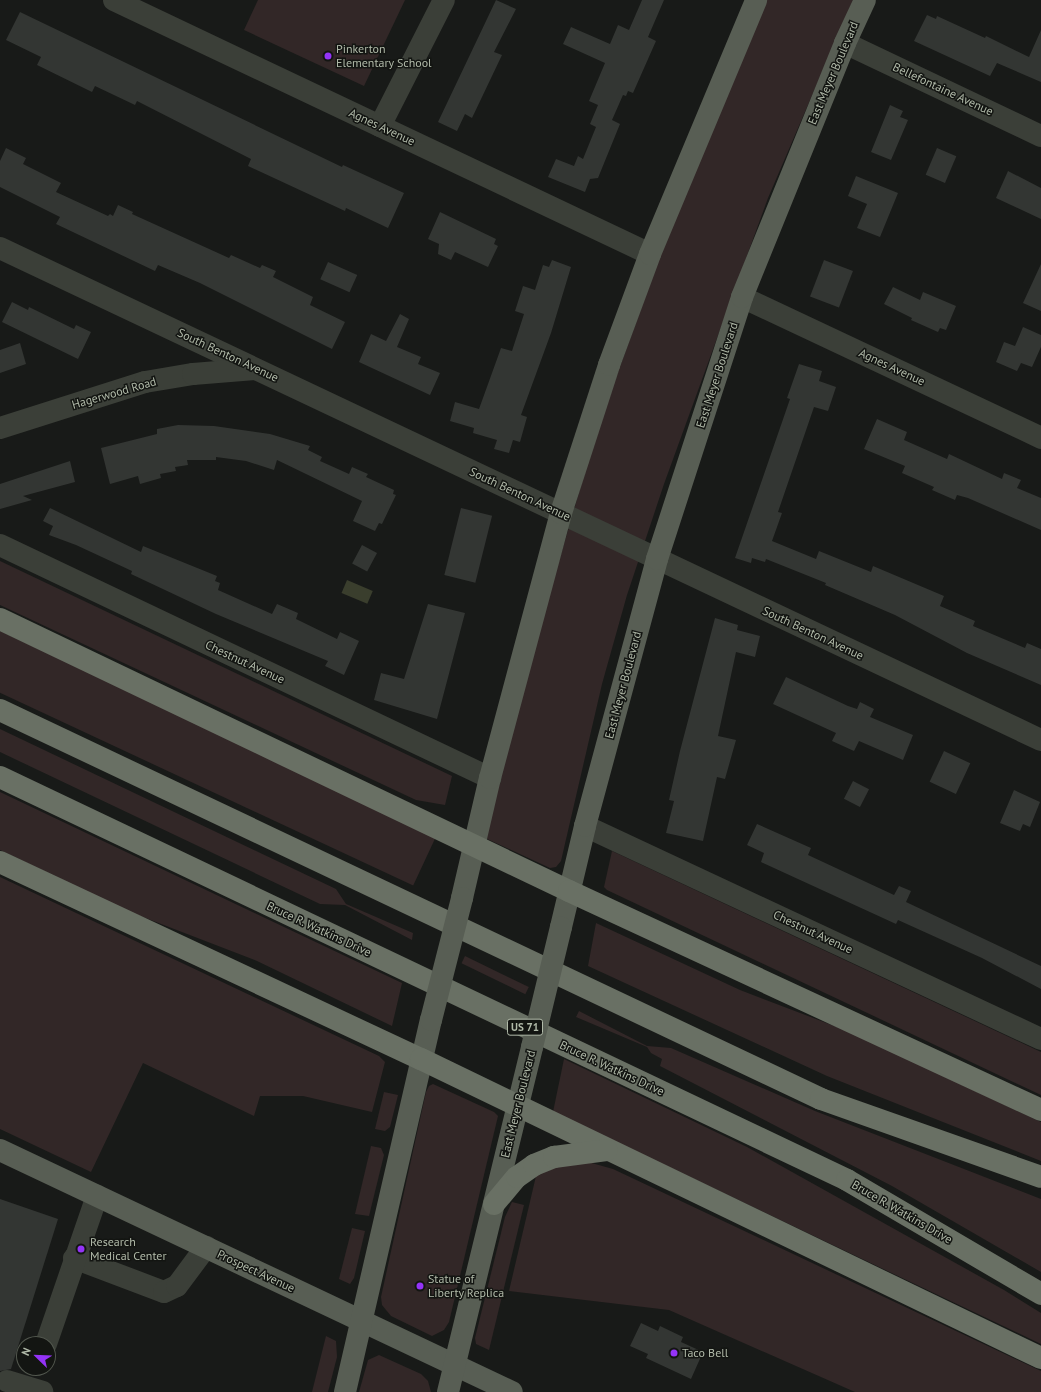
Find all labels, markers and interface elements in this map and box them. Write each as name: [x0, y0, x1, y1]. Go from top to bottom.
street label: East Meyer Boulevard: [805, 19, 861, 127]
place label: Pinkerton Elementary School: [336, 42, 432, 70]
marker: Pinkerton Elementary School: [323, 51, 333, 61]
street label: Bellefontaine Avenue: [890, 59, 996, 119]
street label: Agnes Avenue: [346, 105, 418, 149]
street label: East Meyer Boulevard: [693, 320, 741, 430]
street label: South Benton Avenue: [175, 325, 281, 385]
street label: Agnes Avenue: [856, 345, 928, 389]
street label: Hagerwood Road: [70, 374, 158, 412]
street label: South Benton Avenue: [467, 464, 573, 524]
street label: South Benton Avenue: [760, 603, 866, 663]
street label: East Meyer Boulevard: [602, 630, 644, 740]
street label: Chestnut Avenue: [203, 637, 287, 687]
street label: Bruce R. Watkins Drive: [264, 898, 374, 960]
street label: Chestnut Avenue: [771, 907, 855, 957]
road number: US 71: [507, 1018, 543, 1036]
street label: Bruce R. Watkins Drive: [557, 1037, 667, 1099]
street label: East Meyer Boulevard: [498, 1049, 538, 1159]
street label: Bruce R. Watkins Drive: [849, 1177, 955, 1247]
place label: Research Medical Center: [90, 1235, 167, 1263]
marker: Research Medical Center: [75, 1243, 87, 1255]
street label: Prospect Avenue: [215, 1247, 297, 1295]
place label: Statue of Liberty Replica: [428, 1272, 505, 1300]
marker: Statue of Liberty Replica: [415, 1281, 425, 1291]
north arrow: [16, 1336, 56, 1376]
text: N: [18, 1346, 34, 1358]
place label: Taco Bell: [682, 1346, 728, 1360]
marker: Taco Bell: [669, 1348, 679, 1358]

